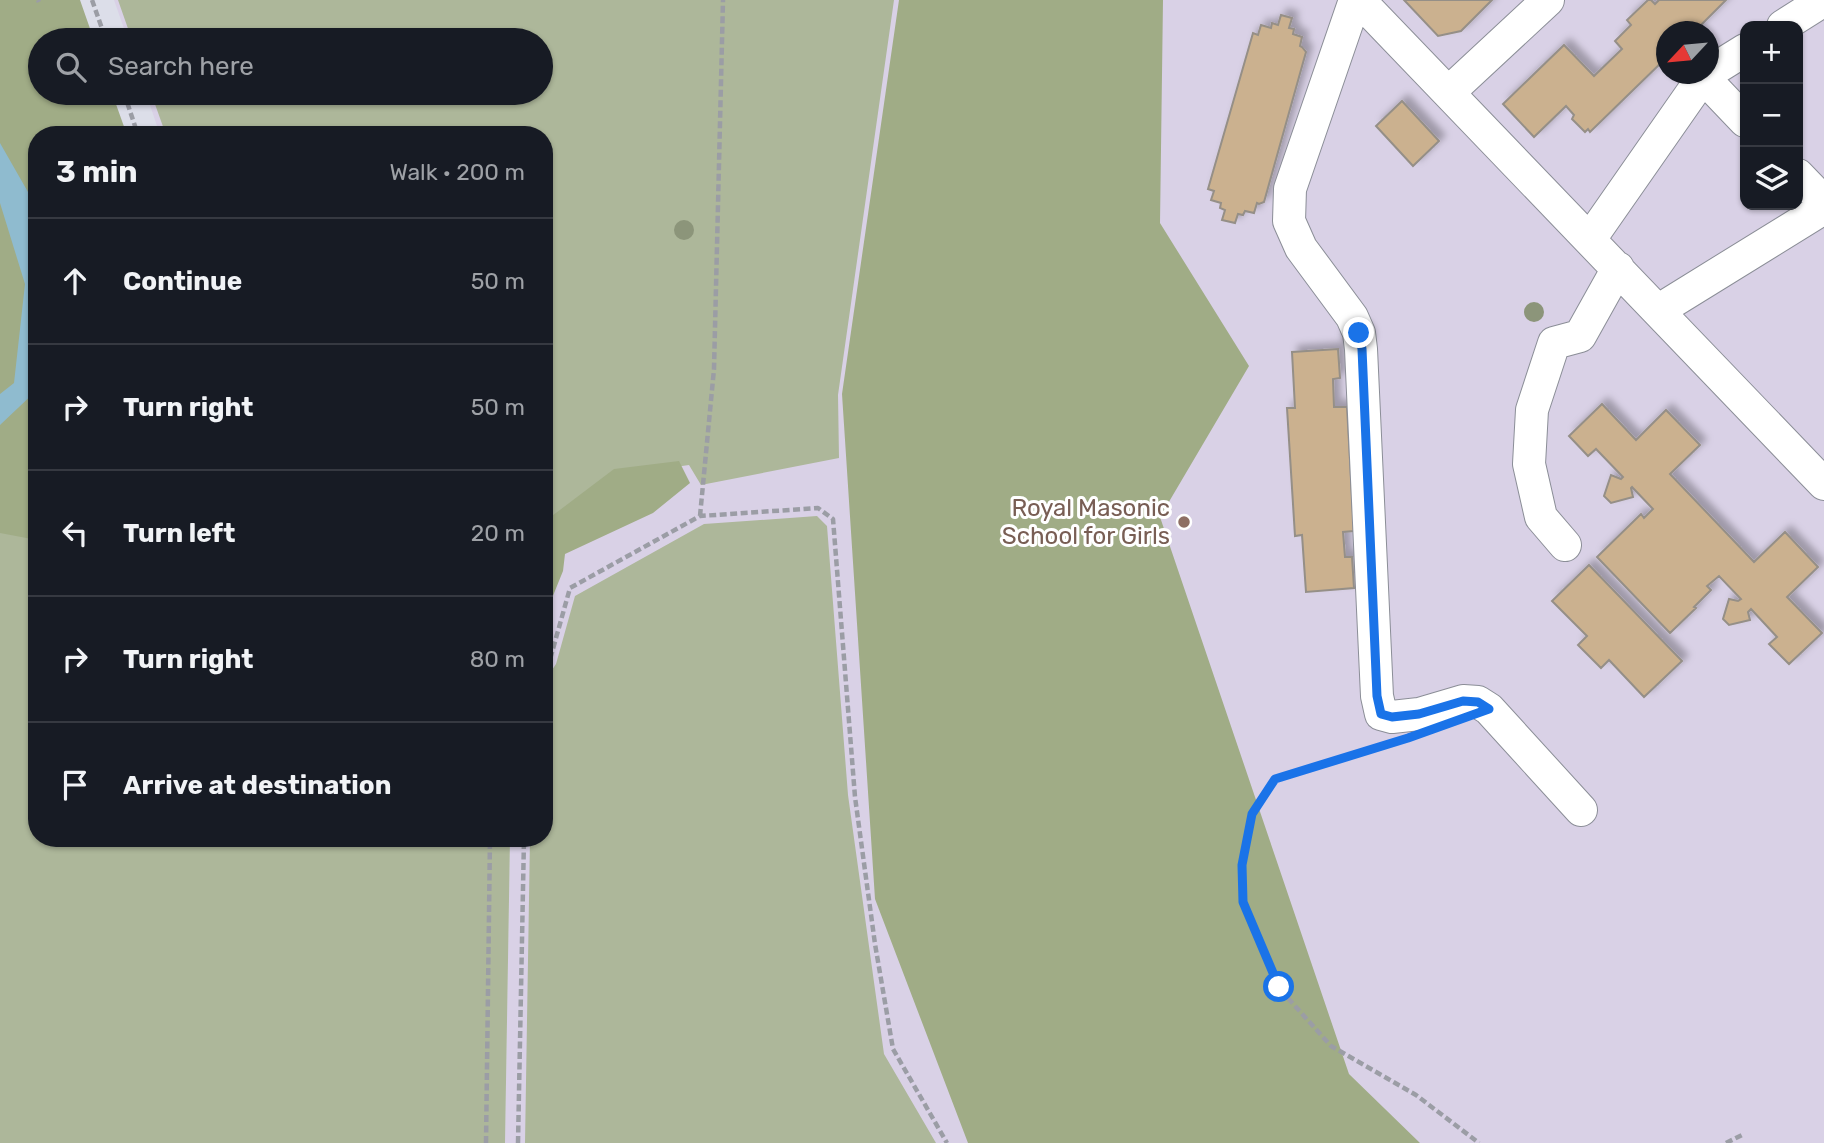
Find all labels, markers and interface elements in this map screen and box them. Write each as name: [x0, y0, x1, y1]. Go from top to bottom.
north arrow: [1656, 21, 1719, 84]
map controls: [1740, 21, 1803, 210]
button: +: [1740, 21, 1803, 84]
search box: [28, 28, 553, 105]
icon: search: [52, 48, 90, 86]
text: Search here: [108, 51, 254, 82]
button: −: [1740, 84, 1803, 147]
button: layers: [1740, 147, 1803, 210]
text: 3 min: [56, 154, 138, 190]
text: Walk · 200 m: [390, 158, 525, 186]
icon: ahead: [56, 262, 94, 300]
text: Continue: [123, 266, 242, 297]
text: 50 m: [471, 267, 525, 295]
route end: [1343, 317, 1374, 348]
icon: right: [56, 388, 94, 426]
text: Turn right: [123, 392, 253, 423]
text: 50 m: [471, 393, 525, 421]
place label: Royal Masonic School for Girls: [1002, 494, 1170, 550]
icon: left: [56, 514, 94, 552]
marker: Royal Masonic School for Girls: [1176, 514, 1192, 530]
text: Turn left: [123, 518, 235, 549]
text: 20 m: [471, 519, 525, 547]
icon: right: [56, 640, 94, 678]
text: Turn right: [123, 644, 253, 675]
text: 80 m: [470, 645, 525, 673]
icon: arrive: [56, 766, 94, 804]
text: Arrive at destination: [123, 770, 391, 801]
route start: [1263, 971, 1294, 1002]

